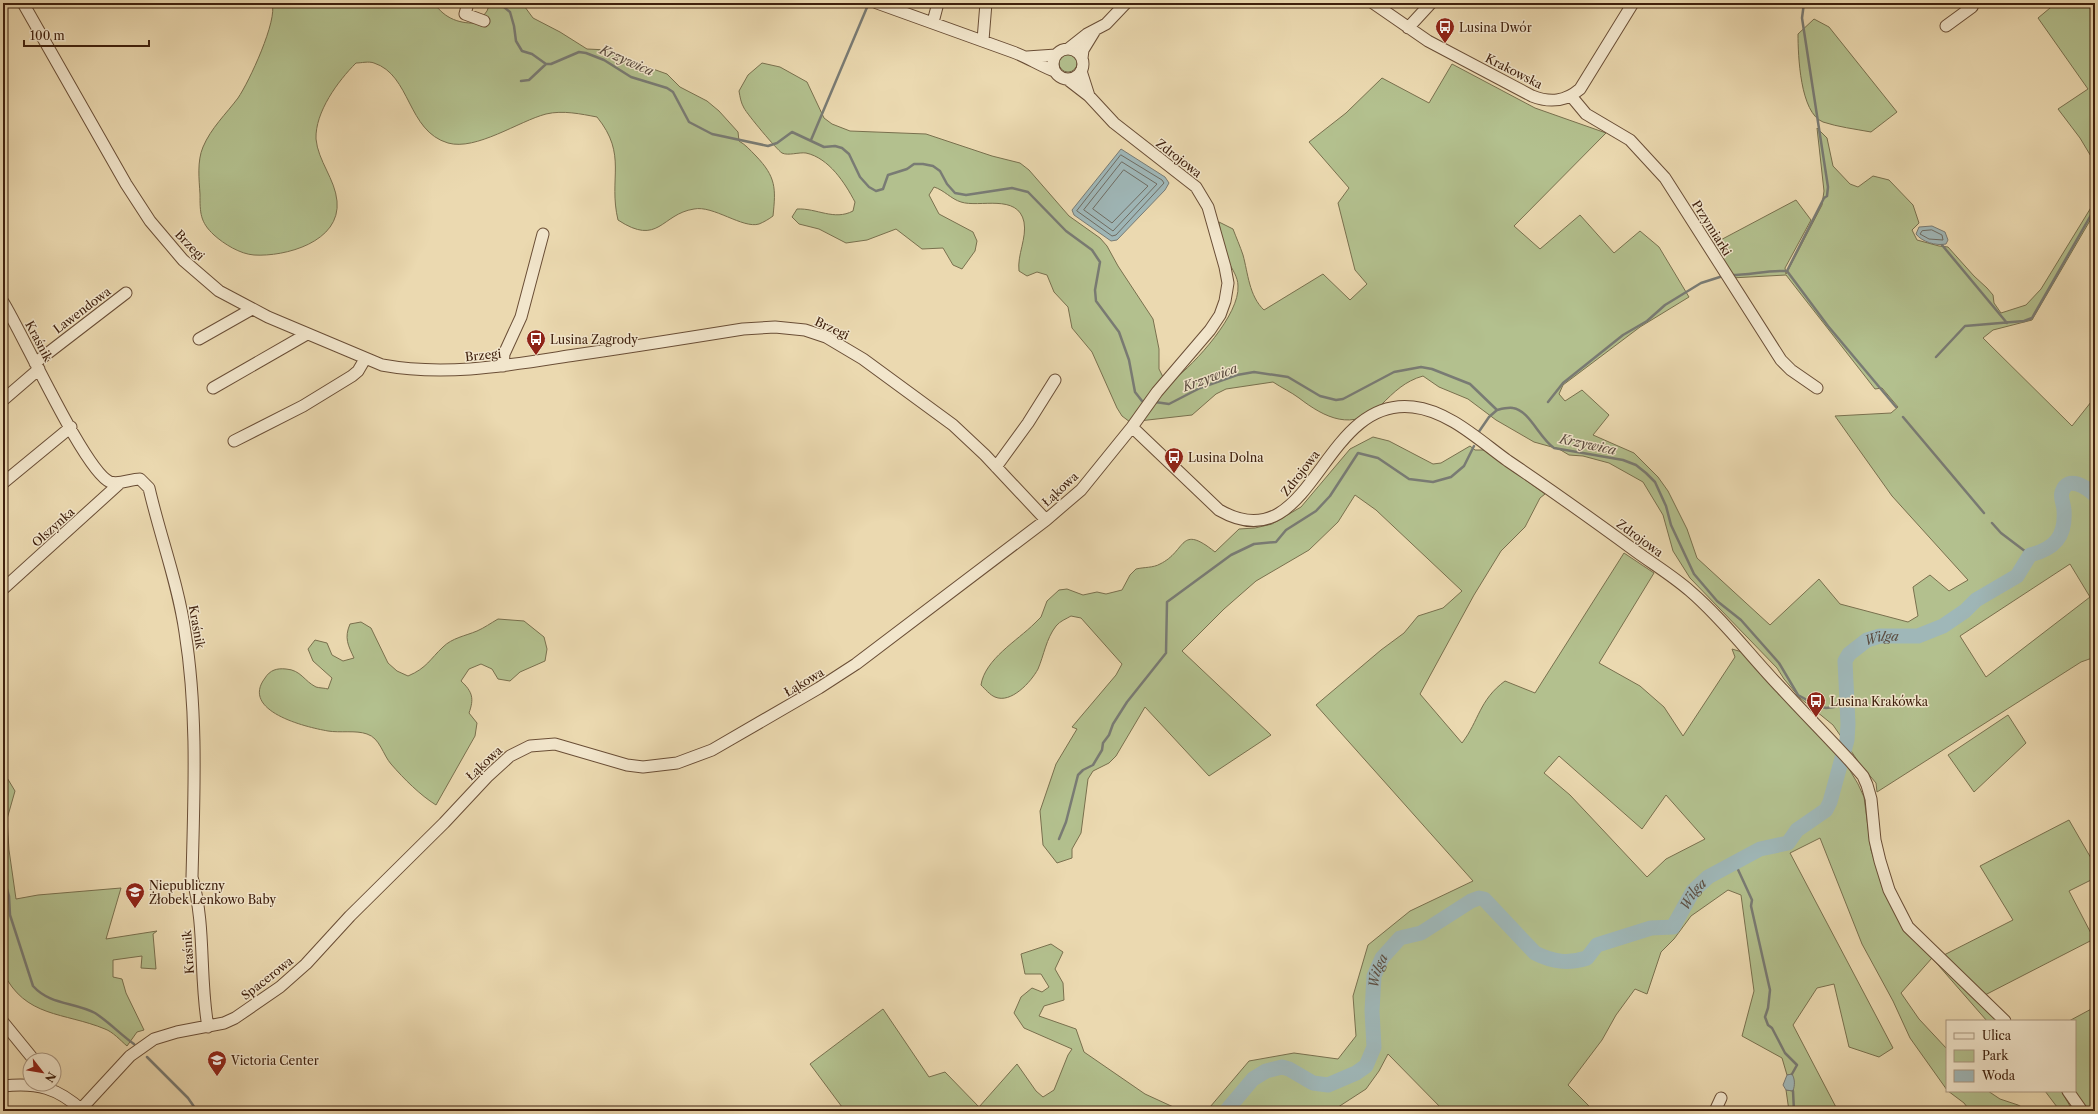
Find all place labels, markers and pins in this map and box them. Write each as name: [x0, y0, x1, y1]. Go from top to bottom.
bus stop icon: Lusina Dwór: [1434, 16, 1456, 44]
place label: Lusina Dwór: [1459, 20, 1532, 35]
bus stop icon: Lusina Zagrody: [525, 328, 547, 356]
place label: Lusina Zagrody: [550, 332, 638, 347]
bus stop icon: Lusina Dolna: [1163, 446, 1185, 474]
place label: Lusina Dolna: [1188, 450, 1264, 465]
bus stop icon: Lusina Krakówka: [1805, 690, 1827, 718]
place label: Lusina Krakówka: [1830, 694, 1929, 709]
place label: Niepubliczny Żłobek Lenkowo Baby: [149, 878, 276, 907]
school or university icon: Niepubliczny Żłobek Lenkowo Baby: [124, 881, 146, 909]
school or university icon: Victoria Center: [206, 1049, 228, 1077]
place label: Victoria Center: [230, 1053, 319, 1068]

